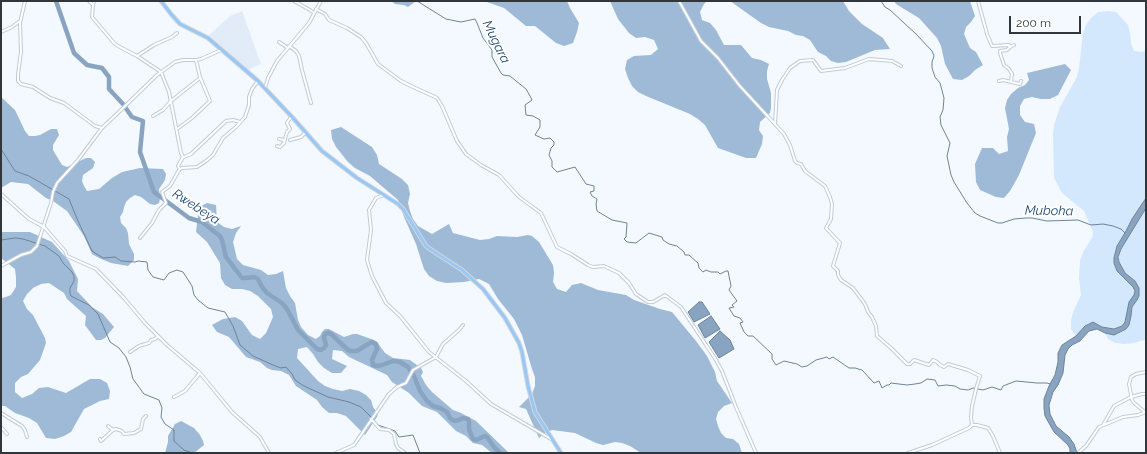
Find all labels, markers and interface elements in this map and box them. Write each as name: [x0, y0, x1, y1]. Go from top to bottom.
scale bar: [1011, 8, 1083, 34]
text: 200 m: [1016, 16, 1051, 30]
water label: Mugara: [479, 18, 513, 66]
water label: Rwebeya: [169, 186, 223, 228]
water label: Muboha: [1025, 203, 1073, 219]

